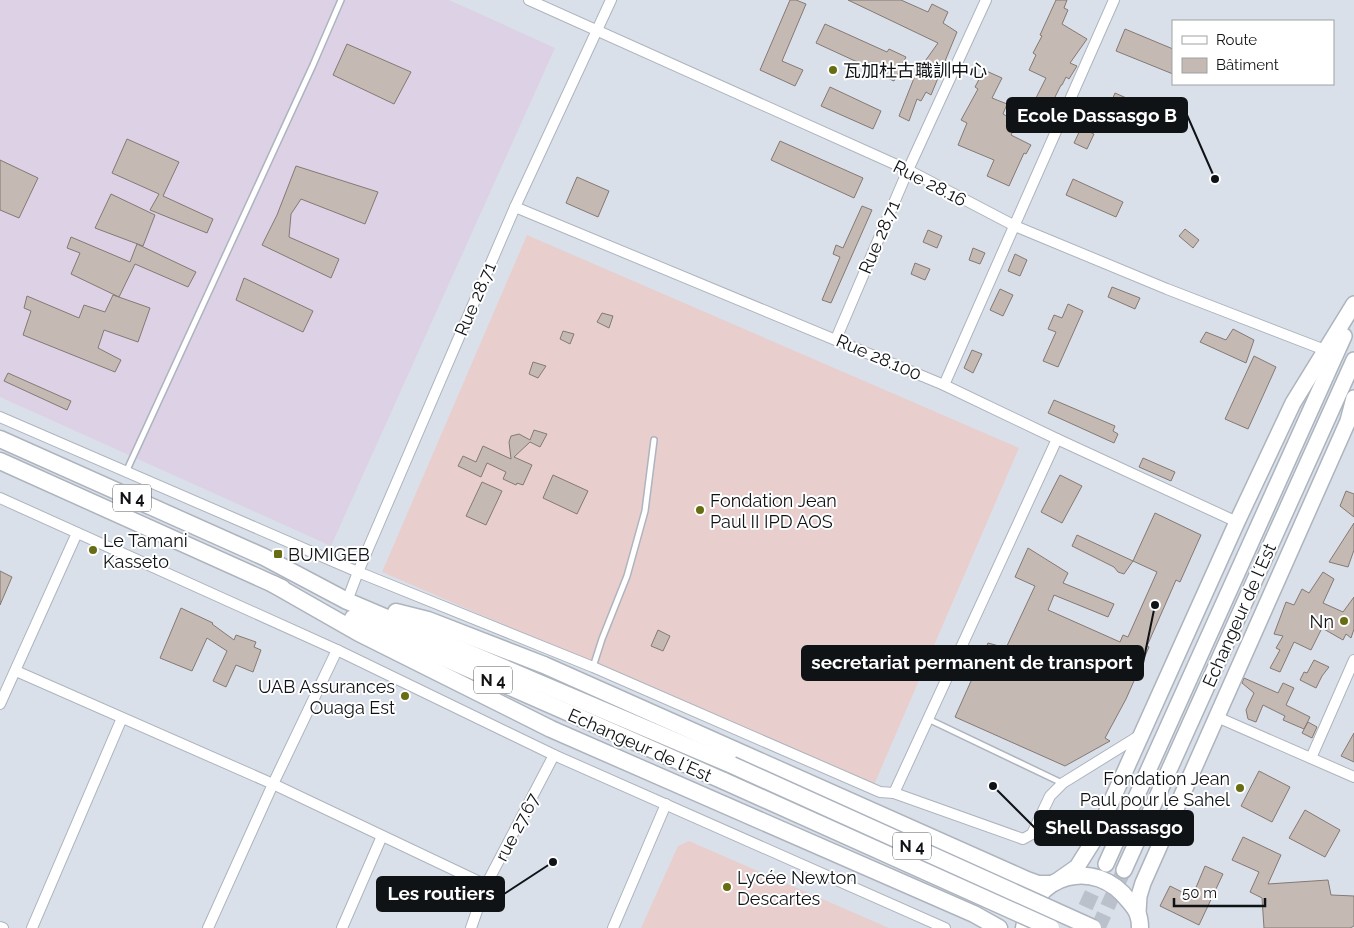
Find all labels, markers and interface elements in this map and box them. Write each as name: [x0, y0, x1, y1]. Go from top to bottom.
legend: [1172, 20, 1334, 85]
text: Route: [1216, 31, 1257, 49]
text: Bâtiment: [1216, 56, 1279, 74]
place label: 瓦加杜古職訓中心: [843, 60, 987, 81]
marker: 瓦加杜古職訓中心: [827, 64, 839, 76]
callout: Ecole Dassasgo B: [1007, 98, 1187, 132]
text: Ecole Dassasgo B: [1017, 104, 1177, 126]
street label: Rue 28.16: [890, 156, 970, 210]
street label: Rue 28.71: [854, 197, 904, 277]
street label: Rue 28.71: [450, 259, 500, 339]
street label: Rue 28.100: [833, 330, 925, 384]
road number: N 4: [113, 484, 151, 512]
place label: Fondation Jean Paul II IPD AOS: [710, 490, 837, 532]
marker: Fondation Jean Paul II IPD AOS: [694, 504, 706, 516]
place label: Le Tamani Kasseto: [103, 530, 188, 572]
street label: Echangeur de l´Est: [1198, 540, 1280, 690]
marker: Le Tamani Kasseto: [87, 544, 99, 556]
place label: BUMIGEB: [288, 544, 370, 565]
marker: BUMIGEB: [272, 548, 284, 560]
place label: Nn: [1310, 611, 1334, 632]
marker: Nn: [1338, 615, 1350, 627]
callout: secretariat permanent de transport: [802, 646, 1143, 680]
text: secretariat permanent de transport: [811, 651, 1133, 673]
road number: N 4: [474, 666, 512, 694]
place label: UAB Assurances Ouaga Est: [258, 676, 395, 718]
marker: UAB Assurances Ouaga Est: [399, 690, 411, 702]
street label: Echangeur de l´Est: [565, 704, 715, 786]
place label: Fondation Jean Paul pour le Sahel: [1080, 768, 1230, 810]
marker: Fondation Jean Paul pour le Sahel: [1234, 782, 1246, 794]
street label: rue 27.67: [490, 789, 544, 865]
callout: Shell Dassasgo: [1035, 811, 1193, 845]
text: Shell Dassasgo: [1045, 816, 1183, 838]
road number: N 4: [893, 832, 931, 859]
place label: Lycée Newton Descartes: [737, 867, 857, 909]
scale bar: [1174, 876, 1265, 908]
callout: Les routiers: [377, 877, 504, 911]
marker: Lycée Newton Descartes: [721, 881, 733, 893]
text: Les routiers: [387, 882, 495, 904]
text: 50 m: [1182, 884, 1217, 902]

